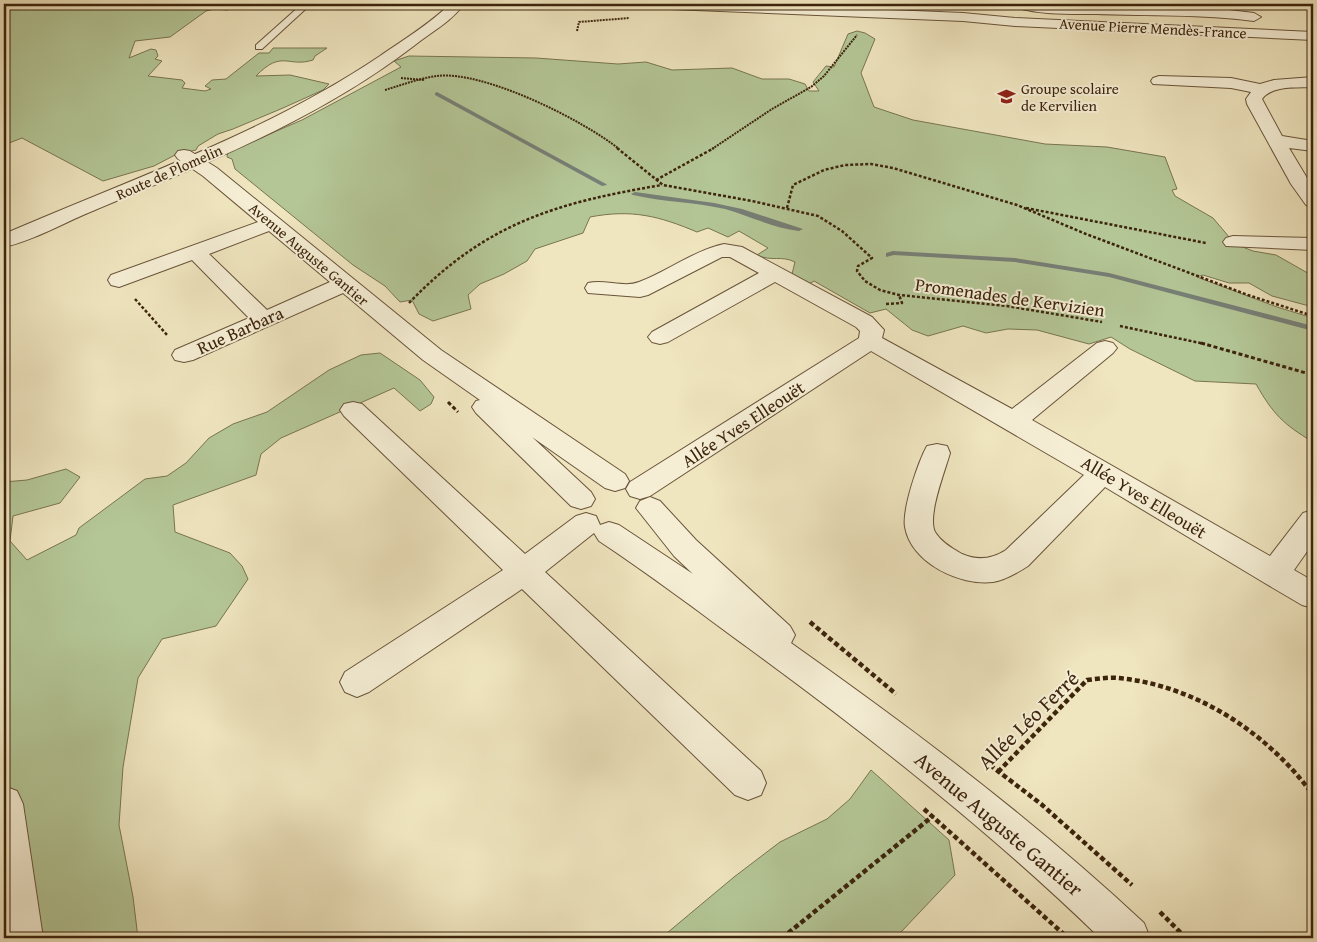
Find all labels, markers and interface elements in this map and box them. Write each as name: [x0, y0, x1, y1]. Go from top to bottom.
street label: Avenue Pierre Mendès-France: [1059, 13, 1247, 43]
place label: Groupe scolaire de Kervilien: [1021, 78, 1119, 116]
school or university icon: Groupe scolaire de Kervilien: [997, 87, 1017, 107]
street label: Route de Plomelin: [112, 139, 226, 205]
street label: Avenue Auguste Gantier: [244, 197, 374, 311]
street label: Promenades de Kervizien: [914, 270, 1106, 324]
street label: Rue Barbara: [192, 299, 288, 361]
street label: Allée Yves Elleouët: [676, 374, 811, 474]
street label: Allée Yves Elleouët: [1076, 449, 1212, 546]
street label: Allée Léo Ferré: [970, 663, 1086, 777]
street label: Avenue Auguste Gantier: [908, 744, 1090, 904]

